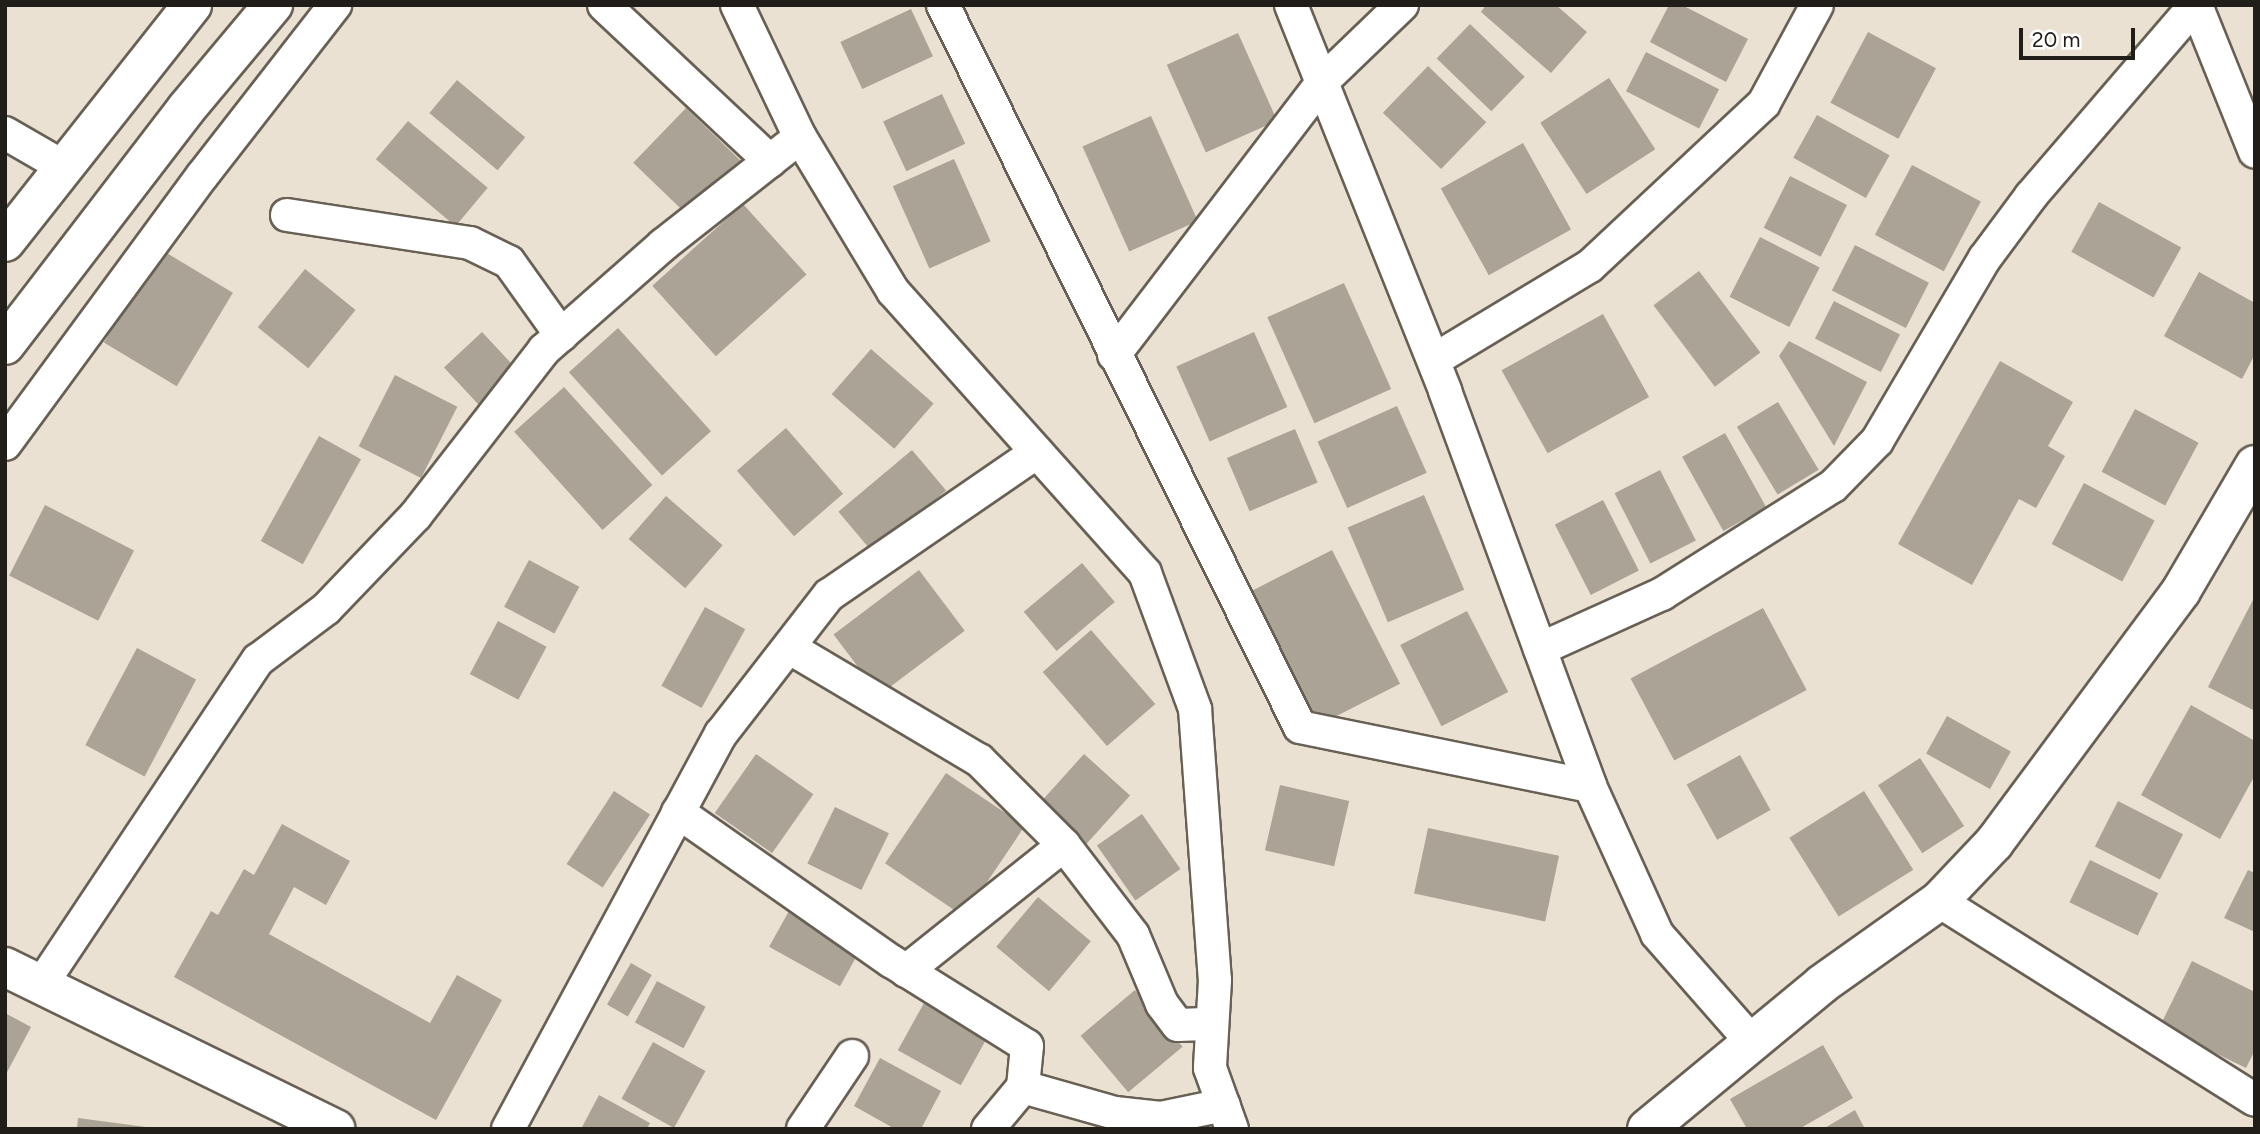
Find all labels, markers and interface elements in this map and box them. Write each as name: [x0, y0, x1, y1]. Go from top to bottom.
scale bar: [2022, 14, 2138, 58]
text: 20 m: [2032, 27, 2080, 52]

